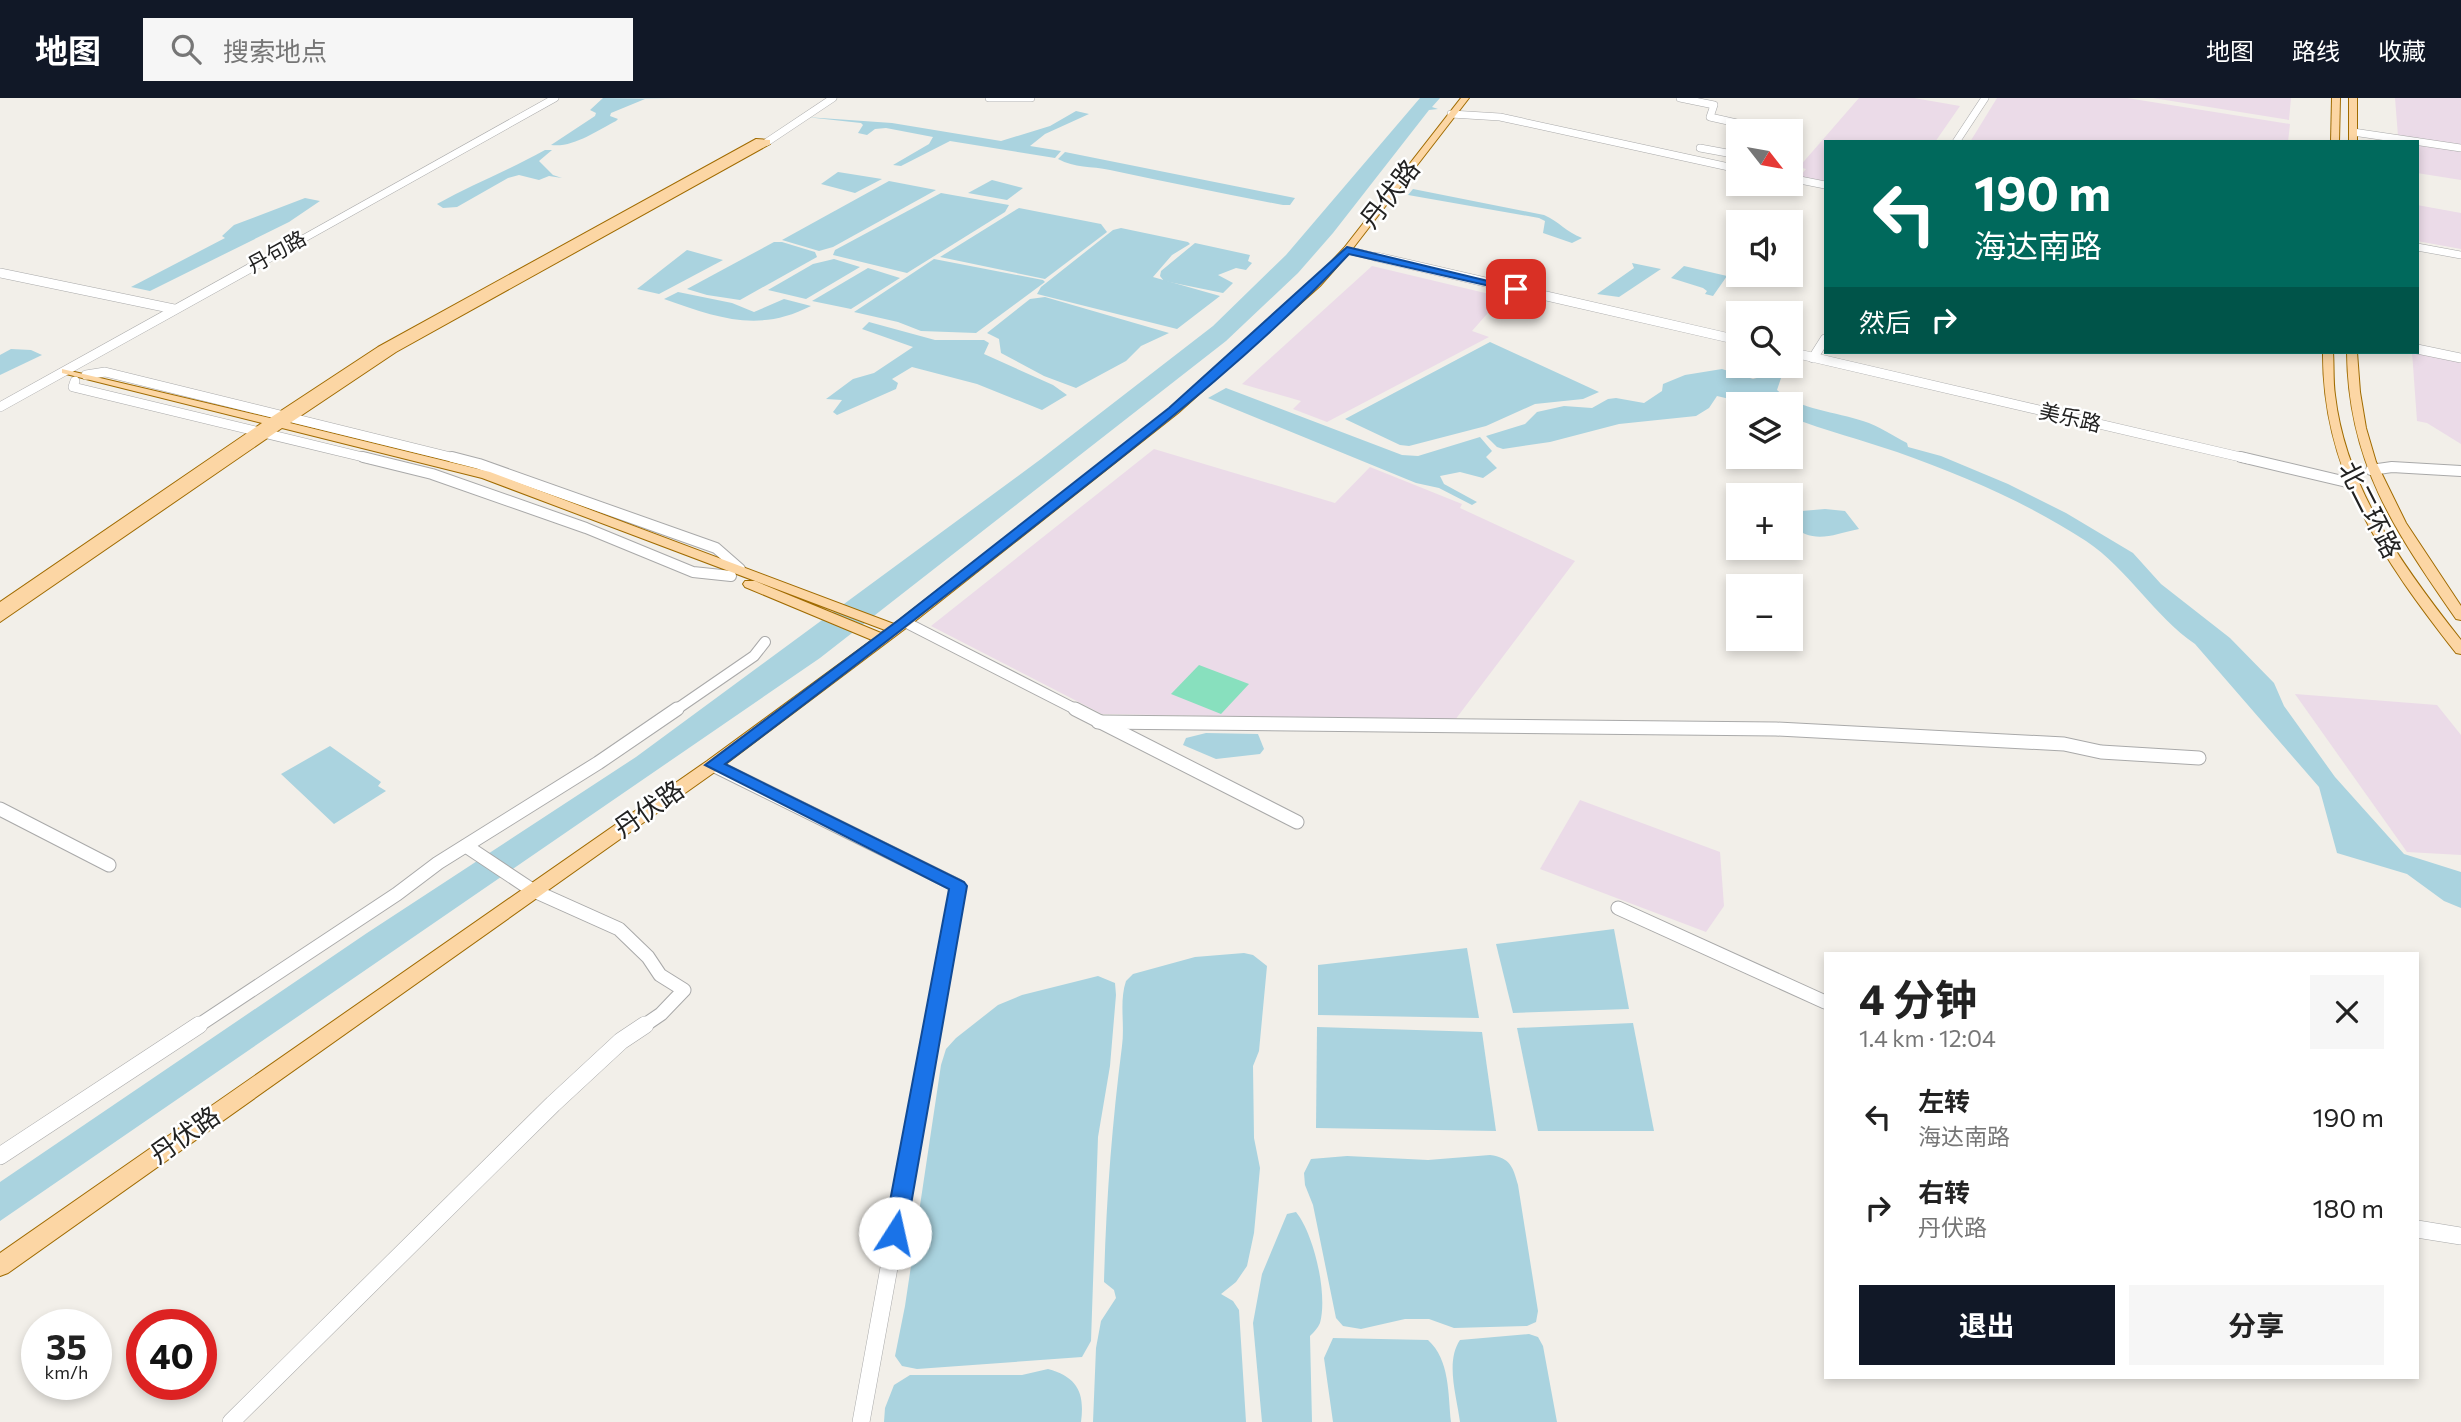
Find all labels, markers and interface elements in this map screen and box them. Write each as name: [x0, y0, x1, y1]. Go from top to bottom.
search box: [143, 18, 633, 81]
text: 地图: [35, 29, 101, 70]
icon: search: [167, 30, 205, 68]
text: 搜索地点: [223, 35, 327, 66]
text: 地图: [2206, 36, 2254, 65]
text: 路线: [2292, 36, 2340, 65]
text: 收藏: [2378, 36, 2426, 65]
north arrow: [1726, 119, 1802, 196]
map controls: [1726, 119, 1803, 651]
street label: 丹伏路: [1353, 153, 1425, 233]
text: 190 m: [1974, 161, 2111, 221]
icon: left: [1859, 168, 1950, 259]
button: sound: [1726, 210, 1803, 287]
street label: 丹句路: [243, 224, 310, 277]
text: 海达南路: [1974, 225, 2102, 265]
pin: [1486, 259, 1546, 319]
icon: arrive: [1497, 270, 1535, 308]
button: search: [1726, 301, 1803, 378]
icon: right: [1925, 301, 1963, 339]
text: 然后: [1859, 306, 1911, 337]
button: layers: [1726, 392, 1803, 469]
street label: 美乐路: [2037, 397, 2104, 436]
street label: 北二环路: [2334, 456, 2409, 563]
button: +: [1726, 483, 1803, 560]
button: −: [1726, 574, 1803, 651]
street label: 丹伏路: [607, 773, 689, 843]
text: 4 分钟: [1859, 972, 1977, 1024]
button: close: [2310, 975, 2384, 1049]
text: 1.4 km · 12:04: [1859, 1024, 1996, 1052]
text: 左转: [1918, 1085, 1970, 1116]
icon: left: [1859, 1098, 1897, 1136]
street label: 丹伏路: [143, 1099, 225, 1169]
text: 190 m: [2312, 1101, 2384, 1132]
text: 海达南路: [1918, 1122, 2010, 1150]
text: 右转: [1918, 1176, 1970, 1207]
icon: right: [1859, 1189, 1897, 1227]
text: 180 m: [2312, 1192, 2384, 1223]
position arrow: [858, 1196, 932, 1270]
text: 丹伏路: [1918, 1213, 1987, 1241]
button: 退出: [1859, 1285, 2115, 1365]
button: 分享: [2129, 1285, 2384, 1365]
speed limit sign: 40: [126, 1309, 217, 1400]
text: 35: [46, 1324, 87, 1367]
text: km/h: [45, 1361, 88, 1383]

